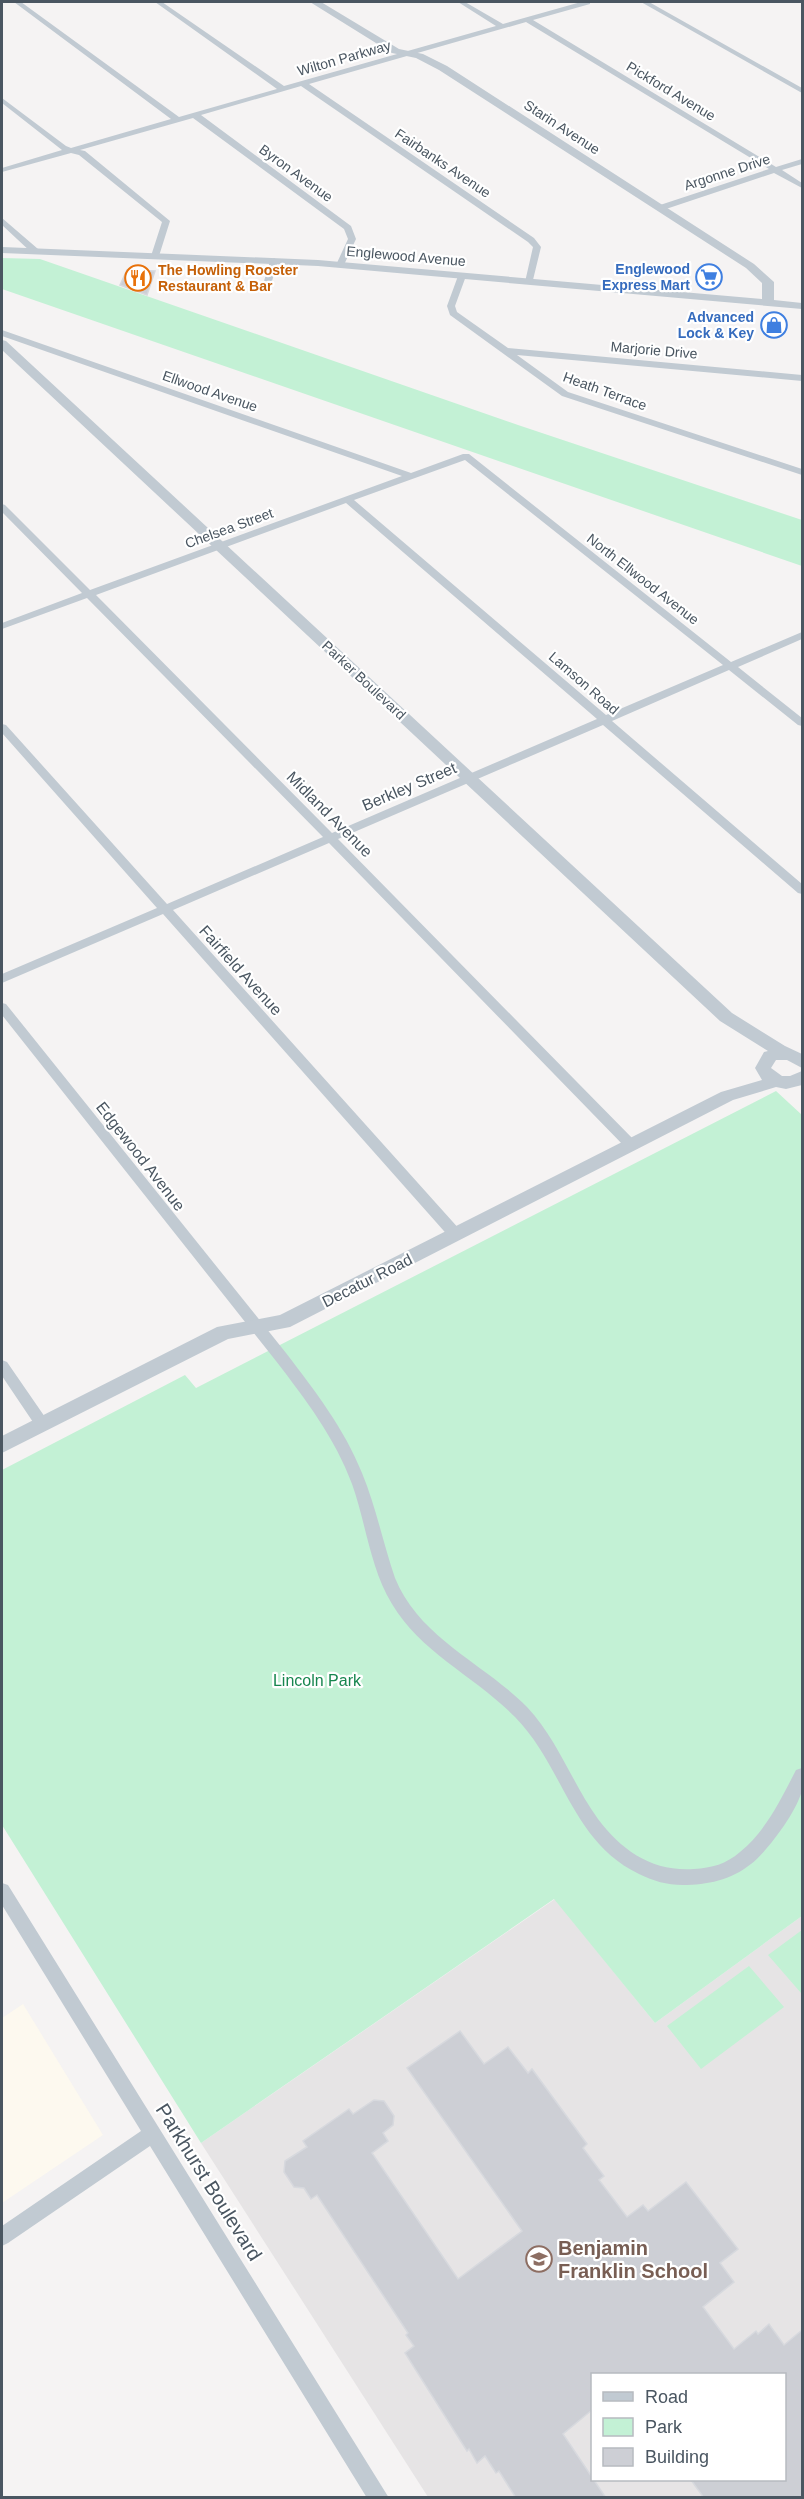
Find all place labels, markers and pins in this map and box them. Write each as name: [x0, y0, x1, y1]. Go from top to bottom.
place label: Englewood Express Mart: [602, 261, 690, 293]
place label: The Howling Rooster Restaurant & Bar: [158, 262, 299, 294]
supermarket icon: Englewood Express Mart: [694, 262, 724, 292]
restaurant icon: The Howling Rooster Restaurant & Bar: [123, 263, 153, 293]
place label: Advanced Lock & Key: [678, 309, 754, 341]
shop icon: Advanced Lock & Key: [759, 310, 789, 340]
place label: Benjamin Franklin School: [558, 2237, 708, 2282]
school or university icon: Benjamin Franklin School: [524, 2244, 554, 2274]

